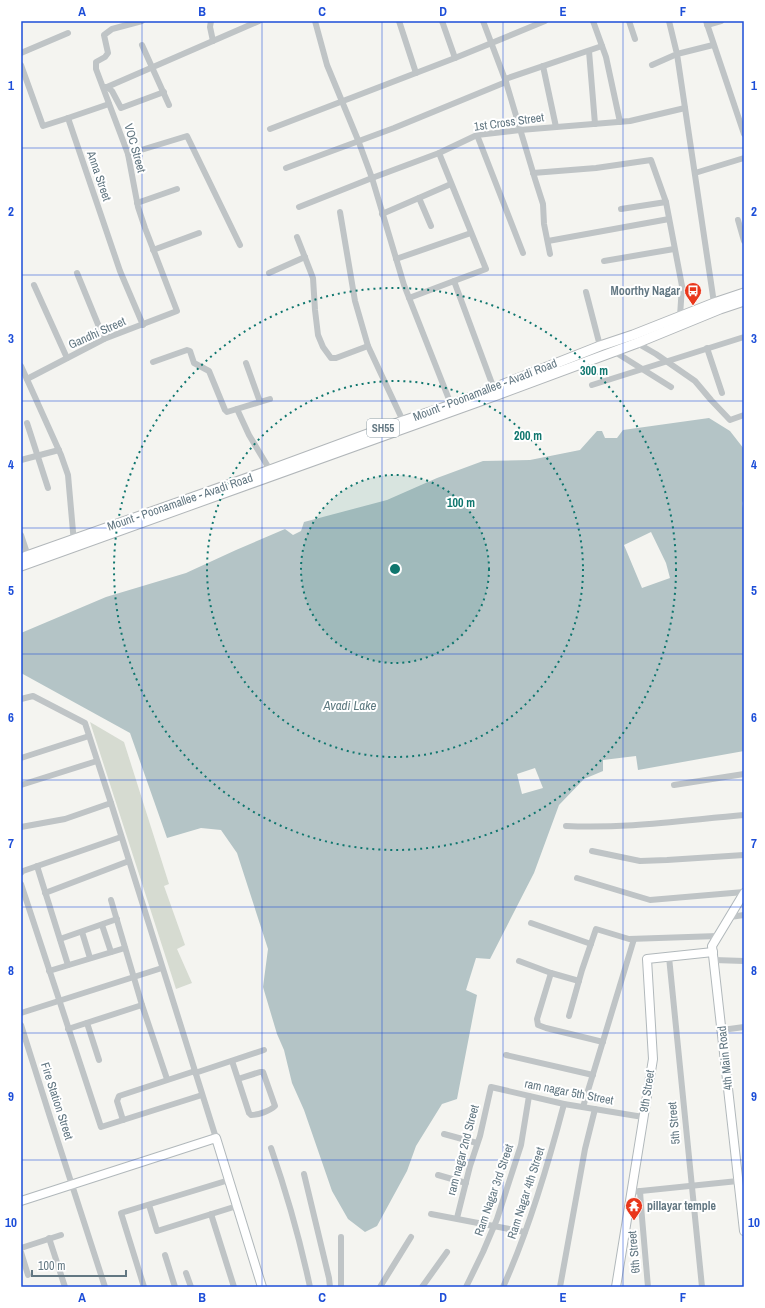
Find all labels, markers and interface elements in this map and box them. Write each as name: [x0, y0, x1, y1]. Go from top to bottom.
text: A: [78, 3, 86, 20]
text: B: [198, 3, 206, 20]
text: C: [318, 3, 326, 20]
text: D: [439, 3, 447, 20]
text: E: [559, 3, 567, 20]
text: F: [680, 3, 687, 20]
text: 1: [8, 77, 14, 94]
text: 1: [751, 77, 757, 94]
street label: 1st Cross Street: [473, 109, 545, 135]
street label: VOC Street: [120, 122, 150, 175]
street label: Anna Street: [83, 148, 115, 203]
text: 2: [8, 203, 14, 220]
text: 2: [751, 203, 757, 220]
bus stop icon: Moorthy Nagar: [683, 281, 703, 306]
place label: Moorthy Nagar: [611, 283, 680, 299]
street label: Gandhi Street: [66, 313, 128, 353]
text: 3: [8, 330, 14, 347]
text: 3: [751, 330, 757, 347]
street label: Mount - Poonamallee - Avadi Road: [411, 355, 559, 425]
text: 300 m: [580, 363, 608, 379]
road number: SH55: [367, 419, 399, 437]
text: 200 m: [514, 428, 542, 444]
text: 4: [8, 456, 14, 473]
text: 4: [751, 456, 757, 473]
street label: Mount - Poonamallee - Avadi Road: [105, 470, 255, 534]
text: 100 m: [447, 495, 475, 511]
centre of rings: [388, 562, 402, 576]
text: 5: [8, 582, 14, 599]
text: 5: [751, 582, 757, 599]
water label: Avadi Lake: [322, 697, 377, 714]
text: 6: [8, 709, 14, 726]
text: 6: [751, 709, 757, 726]
text: 7: [8, 835, 14, 852]
text: 7: [751, 835, 757, 852]
text: 8: [8, 962, 14, 979]
text: 8: [751, 962, 757, 979]
street label: 4th Main Road: [714, 1025, 736, 1091]
street label: Fire Station Street: [37, 1060, 77, 1142]
street label: 9th Street: [636, 1068, 658, 1113]
street label: ram nagar 5th Street: [523, 1076, 615, 1109]
text: 9: [8, 1088, 14, 1105]
text: 9: [751, 1088, 757, 1105]
street label: 5th Street: [664, 1101, 684, 1145]
street label: ram nagar 2nd Street: [443, 1103, 483, 1197]
street label: Ram Nagar 3rd Street: [471, 1142, 517, 1238]
street label: Ram Nagar 4th Street: [504, 1145, 548, 1241]
temple icon: pillayar temple: [624, 1196, 644, 1221]
place label: pillayar temple: [647, 1198, 716, 1214]
text: 10: [5, 1214, 17, 1231]
text: 10: [748, 1214, 760, 1231]
street label: 6th Street: [624, 1230, 644, 1274]
scale bar: [32, 1252, 126, 1278]
text: 100 m: [38, 1258, 65, 1274]
text: A: [78, 1289, 86, 1306]
text: B: [198, 1289, 206, 1306]
text: C: [318, 1289, 326, 1306]
text: D: [439, 1289, 447, 1306]
text: E: [559, 1289, 567, 1306]
text: F: [680, 1289, 687, 1306]

